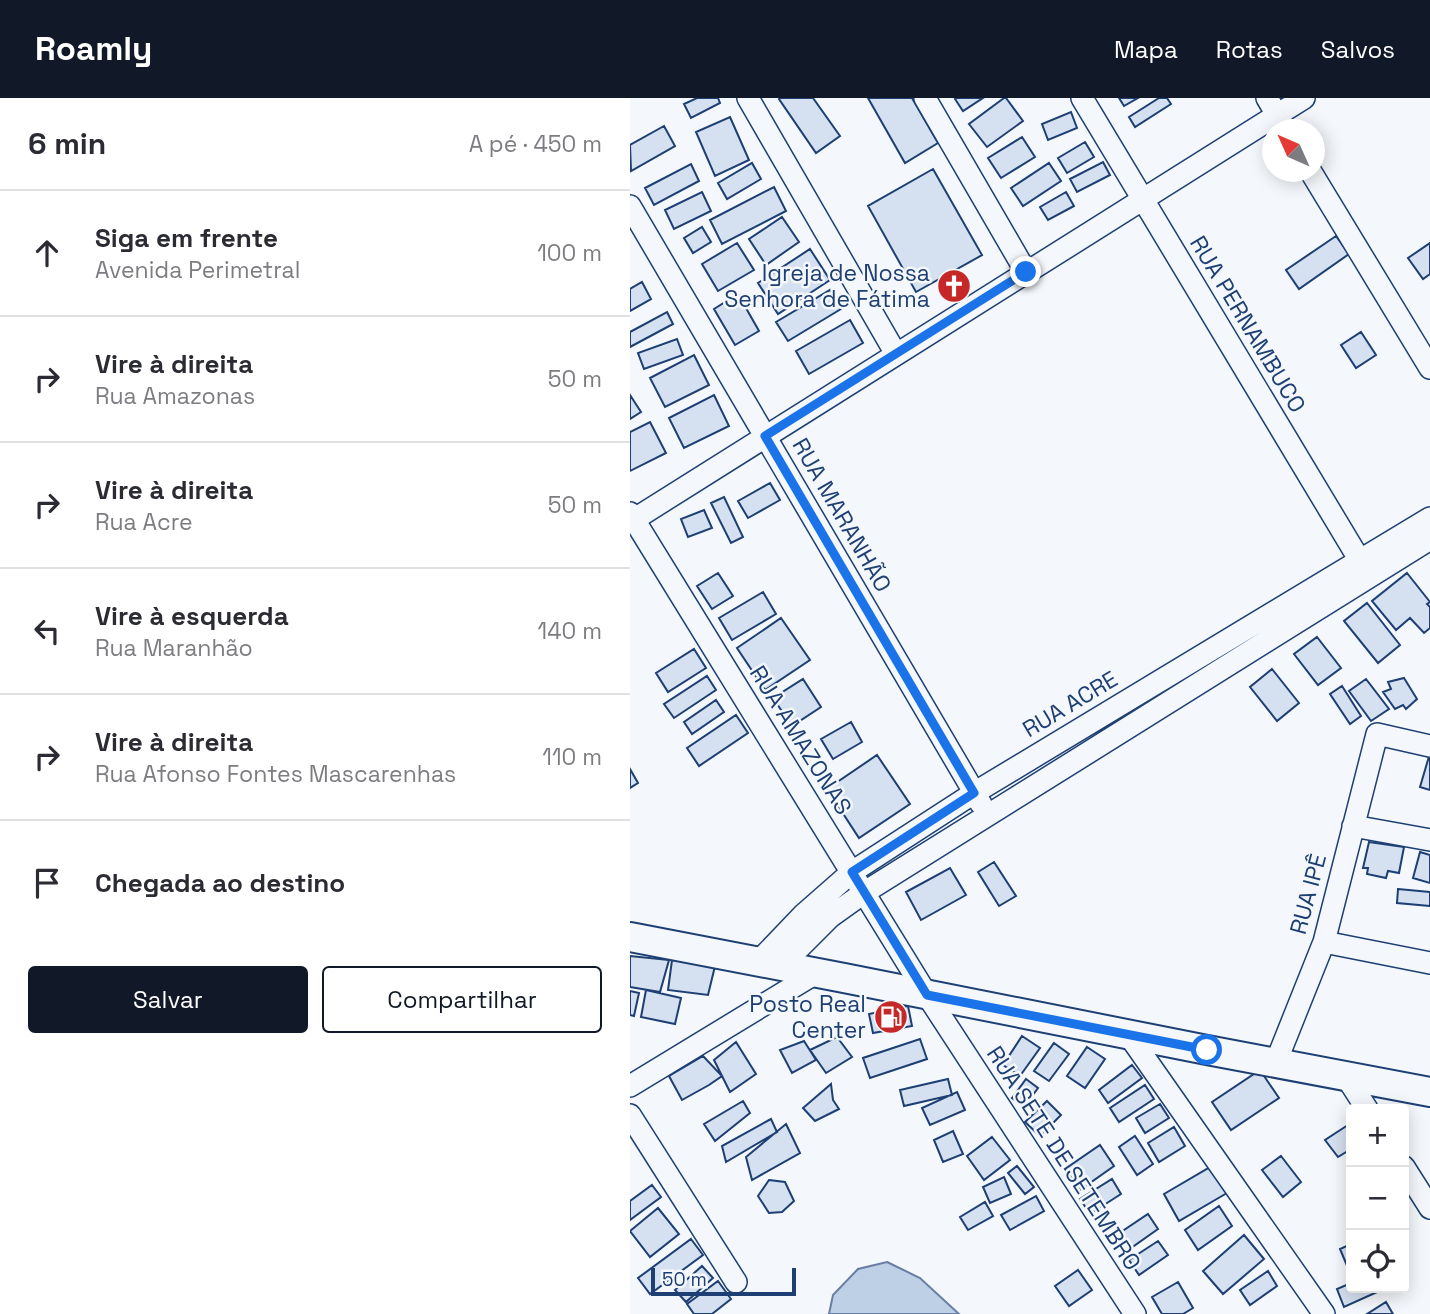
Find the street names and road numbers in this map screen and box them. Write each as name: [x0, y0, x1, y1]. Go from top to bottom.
street label: RUA PERNAMBUCO: [1183, 230, 1313, 418]
street label: RUA MARANHÃO: [786, 433, 898, 597]
street label: RUA AMAZONAS: [743, 660, 859, 820]
street label: RUA ACRE: [1017, 664, 1123, 744]
street label: RUA IPÊ: [1283, 851, 1333, 937]
street label: RUA SETE DE SETEMBRO: [980, 1040, 1148, 1276]

